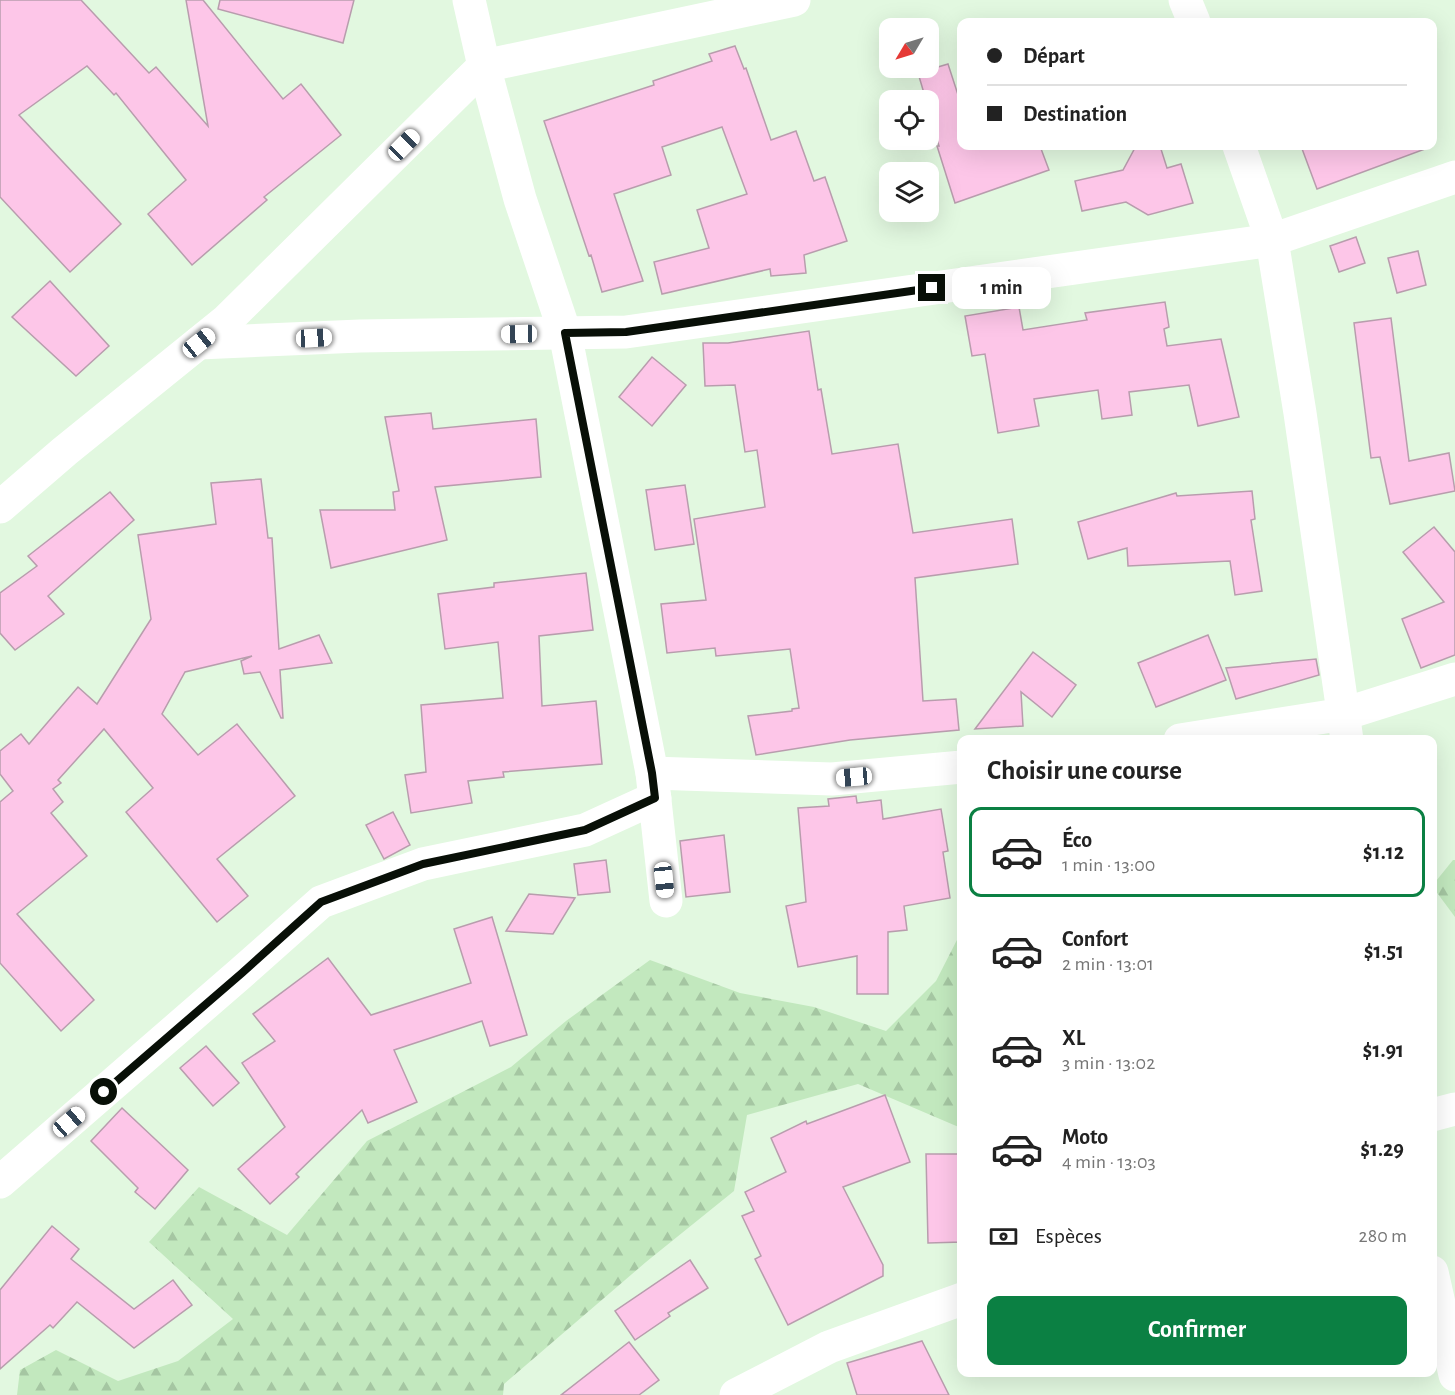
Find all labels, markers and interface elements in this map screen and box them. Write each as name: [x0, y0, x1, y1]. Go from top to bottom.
north arrow: [879, 18, 939, 78]
map controls: [879, 18, 939, 222]
text: Départ: [1023, 45, 1085, 67]
button: locate: [879, 90, 939, 150]
text: Destination: [1023, 103, 1127, 125]
car: [385, 126, 423, 164]
button: layers: [879, 162, 939, 222]
callout: 1 min: [953, 267, 1052, 309]
route end: [918, 274, 945, 301]
text: 1 min: [980, 278, 1023, 298]
car: [179, 325, 219, 361]
car: [501, 325, 537, 343]
car: [296, 328, 332, 348]
text: Choisir une course: [987, 757, 1182, 784]
car: [835, 766, 873, 788]
icon: car: [990, 825, 1044, 879]
text: Éco: [1062, 829, 1092, 851]
text: $1.12: [1363, 841, 1404, 863]
text: 1 min · 13:00: [1062, 855, 1155, 875]
car: [653, 861, 675, 899]
icon: car: [990, 924, 1044, 978]
text: Confort: [1062, 928, 1128, 950]
text: $1.51: [1364, 940, 1404, 962]
text: 2 min · 13:01: [1062, 954, 1154, 974]
icon: car: [990, 1023, 1044, 1077]
text: XL: [1062, 1027, 1085, 1049]
text: $1.91: [1363, 1039, 1404, 1061]
text: 3 min · 13:02: [1062, 1053, 1155, 1073]
route start: [90, 1078, 117, 1105]
car: [50, 1103, 88, 1141]
icon: car: [990, 1122, 1044, 1176]
text: Moto: [1062, 1126, 1108, 1148]
text: $1.29: [1360, 1138, 1404, 1160]
text: 4 min · 13:03: [1062, 1152, 1156, 1172]
icon: cash: [987, 1220, 1020, 1253]
text: Espèces: [1035, 1225, 1102, 1247]
text: 280 m: [1359, 1226, 1407, 1246]
button: Confirmer: [987, 1296, 1407, 1365]

